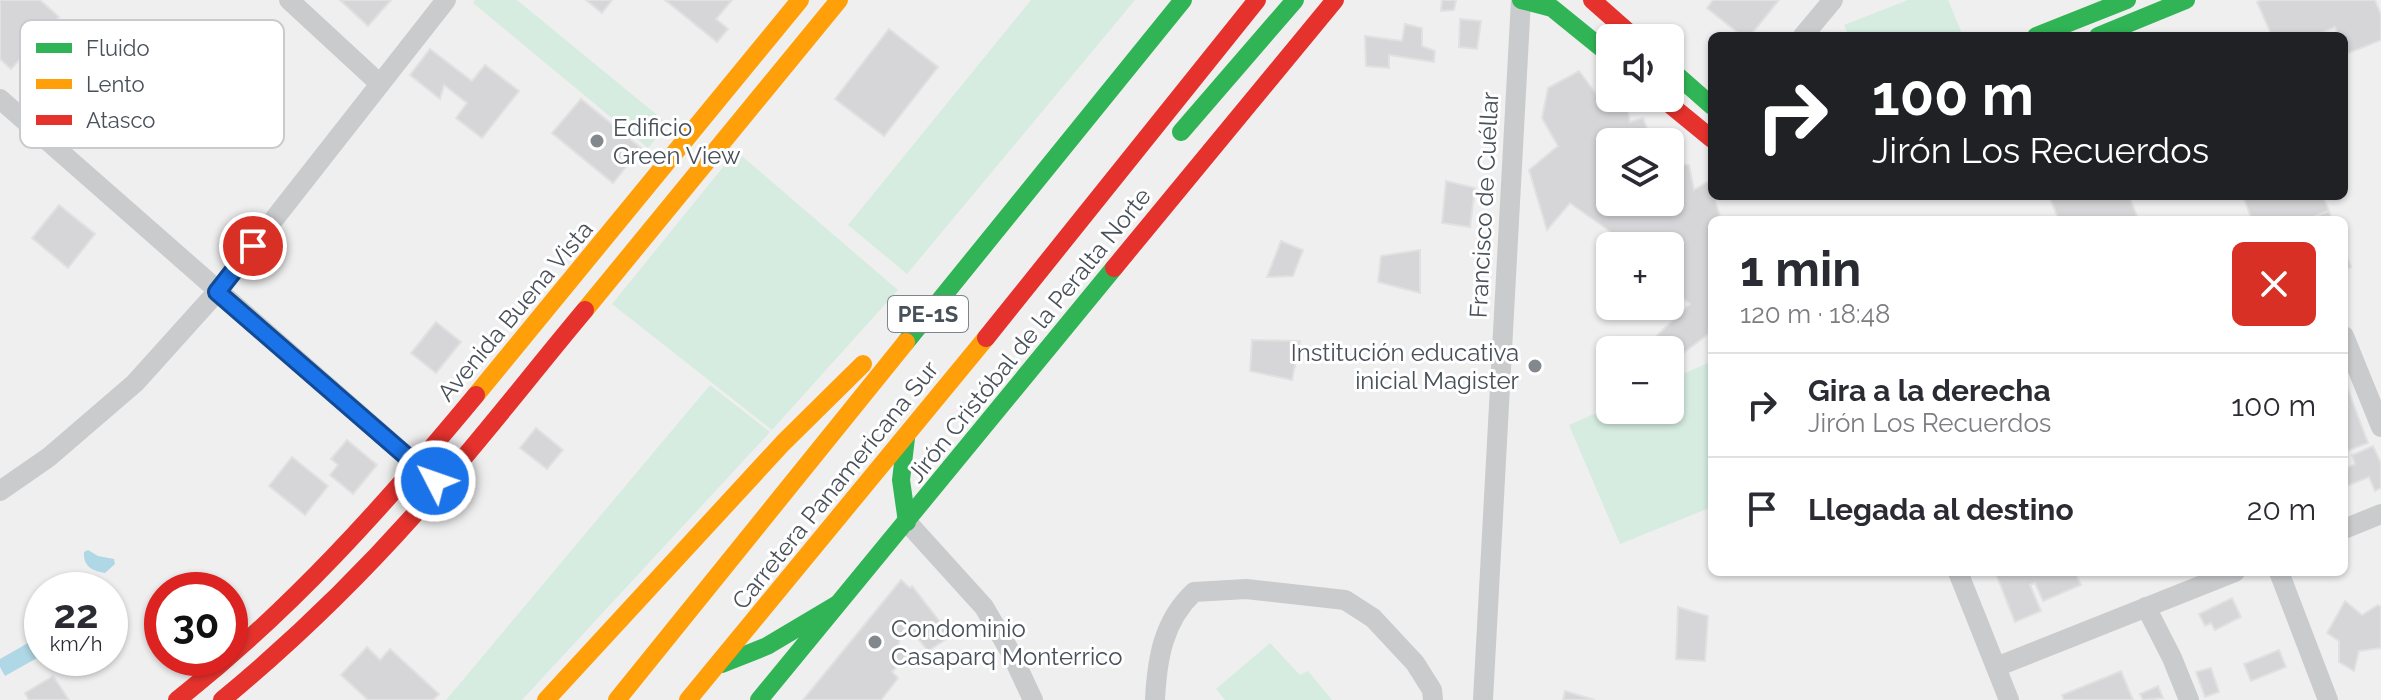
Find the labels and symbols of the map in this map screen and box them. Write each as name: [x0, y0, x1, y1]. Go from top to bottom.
legend: [20, 20, 284, 148]
text: Fluido: [86, 35, 150, 61]
text: Lento: [86, 71, 144, 97]
street label: Francisco de Cuéllar: [1464, 91, 1504, 319]
text: Atasco: [86, 107, 155, 133]
place label: Edificio Green View: [613, 113, 741, 170]
marker: Edificio Green View: [588, 132, 606, 150]
street label: Jirón Cristóbal de la Peralta Norte: [901, 182, 1157, 488]
pin: [219, 212, 287, 280]
street label: Avenida Buena Vista: [431, 215, 599, 407]
road number: PE-1S: [888, 296, 968, 332]
place label: Institución educativa inicial Magister: [1291, 338, 1520, 395]
street label: Carretera Panamericana Sur: [726, 355, 944, 615]
marker: Institución educativa inicial Magister: [1526, 357, 1544, 375]
position arrow: [393, 439, 477, 523]
speed limit sign: 30: [144, 572, 248, 676]
place label: Condominio Casaparq Monterrico: [891, 614, 1122, 671]
marker: Condominio Casaparq Monterrico: [866, 633, 884, 651]

